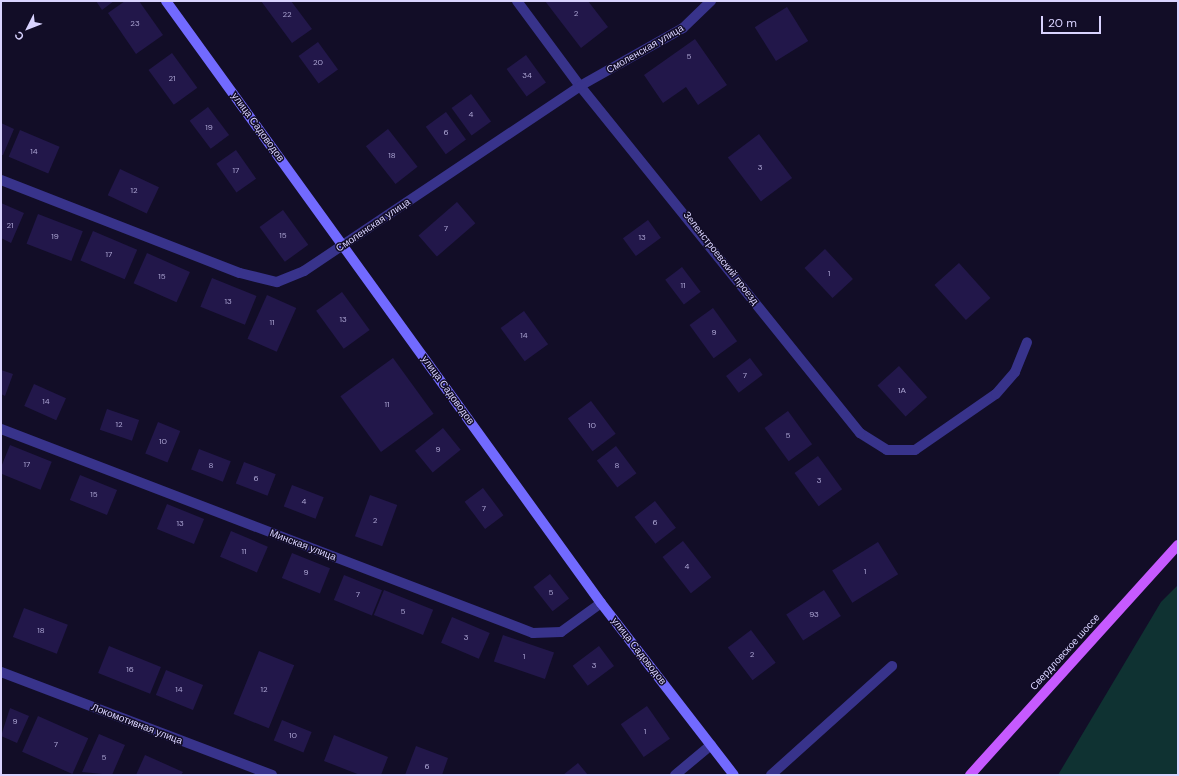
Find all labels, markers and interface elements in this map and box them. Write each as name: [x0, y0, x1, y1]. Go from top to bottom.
north arrow: [8, 8, 48, 48]
scale bar: [1043, 8, 1103, 34]
house number: 2: [574, 9, 578, 19]
house number: 22: [282, 10, 292, 20]
text: 20 m: [1048, 15, 1077, 31]
house number: 23: [130, 19, 140, 29]
street label: Смоленская улица: [604, 22, 686, 76]
text: С: [11, 28, 27, 44]
house number: 5: [687, 52, 691, 62]
house number: 20: [313, 58, 323, 68]
house number: 34: [522, 71, 532, 81]
house number: 21: [168, 74, 176, 84]
street label: улица Садоводов: [229, 90, 287, 164]
house number: 4: [469, 110, 473, 120]
house number: 19: [205, 123, 213, 133]
house number: 6: [443, 128, 449, 138]
house number: 14: [30, 147, 38, 157]
house number: 18: [388, 151, 396, 161]
house number: 3: [758, 163, 762, 173]
house number: 17: [233, 166, 239, 176]
house number: 12: [130, 186, 138, 196]
street label: Смоленская улица: [334, 196, 412, 254]
street label: Зеленстроевский проезд: [681, 209, 761, 307]
house number: 21: [6, 221, 14, 231]
house number: 7: [444, 224, 448, 234]
house number: 15: [279, 231, 287, 241]
house number: 19: [51, 232, 59, 242]
house number: 13: [638, 233, 646, 243]
house number: 17: [106, 250, 112, 260]
house number: 1: [828, 269, 830, 279]
house number: 15: [158, 272, 166, 282]
house number: 11: [681, 281, 685, 291]
house number: 13: [224, 297, 232, 307]
house number: 13: [339, 315, 347, 325]
house number: 11: [270, 318, 274, 328]
house number: 9: [711, 328, 717, 338]
house number: 14: [520, 331, 528, 341]
street label: улица Садоводов: [419, 353, 477, 427]
house number: 7: [743, 371, 747, 381]
house number: 1А: [898, 386, 906, 396]
house number: 14: [42, 397, 50, 407]
house number: 11: [385, 400, 389, 410]
house number: 12: [115, 420, 123, 430]
house number: 10: [588, 421, 596, 431]
house number: 5: [786, 431, 790, 441]
house number: 10: [159, 437, 167, 447]
house number: 9: [435, 445, 441, 455]
house number: 17: [24, 460, 30, 470]
house number: 8: [209, 461, 213, 471]
house number: 8: [615, 461, 619, 471]
house number: 6: [253, 474, 259, 484]
house number: 3: [817, 476, 821, 486]
house number: 15: [90, 490, 98, 500]
house number: 4: [302, 497, 306, 507]
house number: 7: [482, 504, 486, 514]
house number: 2: [373, 516, 377, 526]
house number: 6: [652, 518, 658, 528]
house number: 13: [176, 519, 184, 529]
street label: Минская улица: [268, 527, 338, 563]
house number: 11: [242, 547, 246, 557]
house number: 4: [685, 562, 689, 572]
house number: 1: [864, 567, 866, 577]
house number: 9: [303, 568, 309, 578]
house number: 5: [549, 588, 553, 598]
house number: 7: [356, 590, 360, 600]
house number: 5: [401, 607, 405, 617]
house number: 93: [809, 610, 819, 620]
street label: Свердловское шоссе: [1028, 611, 1102, 693]
street label: улица Садоводов: [609, 615, 669, 687]
house number: 18: [37, 626, 45, 636]
house number: 3: [464, 633, 468, 643]
house number: 2: [750, 650, 754, 660]
house number: 1: [523, 652, 525, 662]
house number: 3: [592, 661, 596, 671]
house number: 16: [126, 665, 134, 675]
house number: 14: [175, 685, 183, 695]
house number: 12: [260, 685, 268, 695]
street label: Локомотивная улица: [90, 701, 184, 747]
house number: 9: [12, 717, 18, 727]
house number: 1: [644, 727, 646, 737]
house number: 10: [289, 731, 297, 741]
house number: 7: [54, 740, 58, 750]
house number: 5: [102, 753, 106, 763]
house number: 6: [424, 762, 430, 772]

